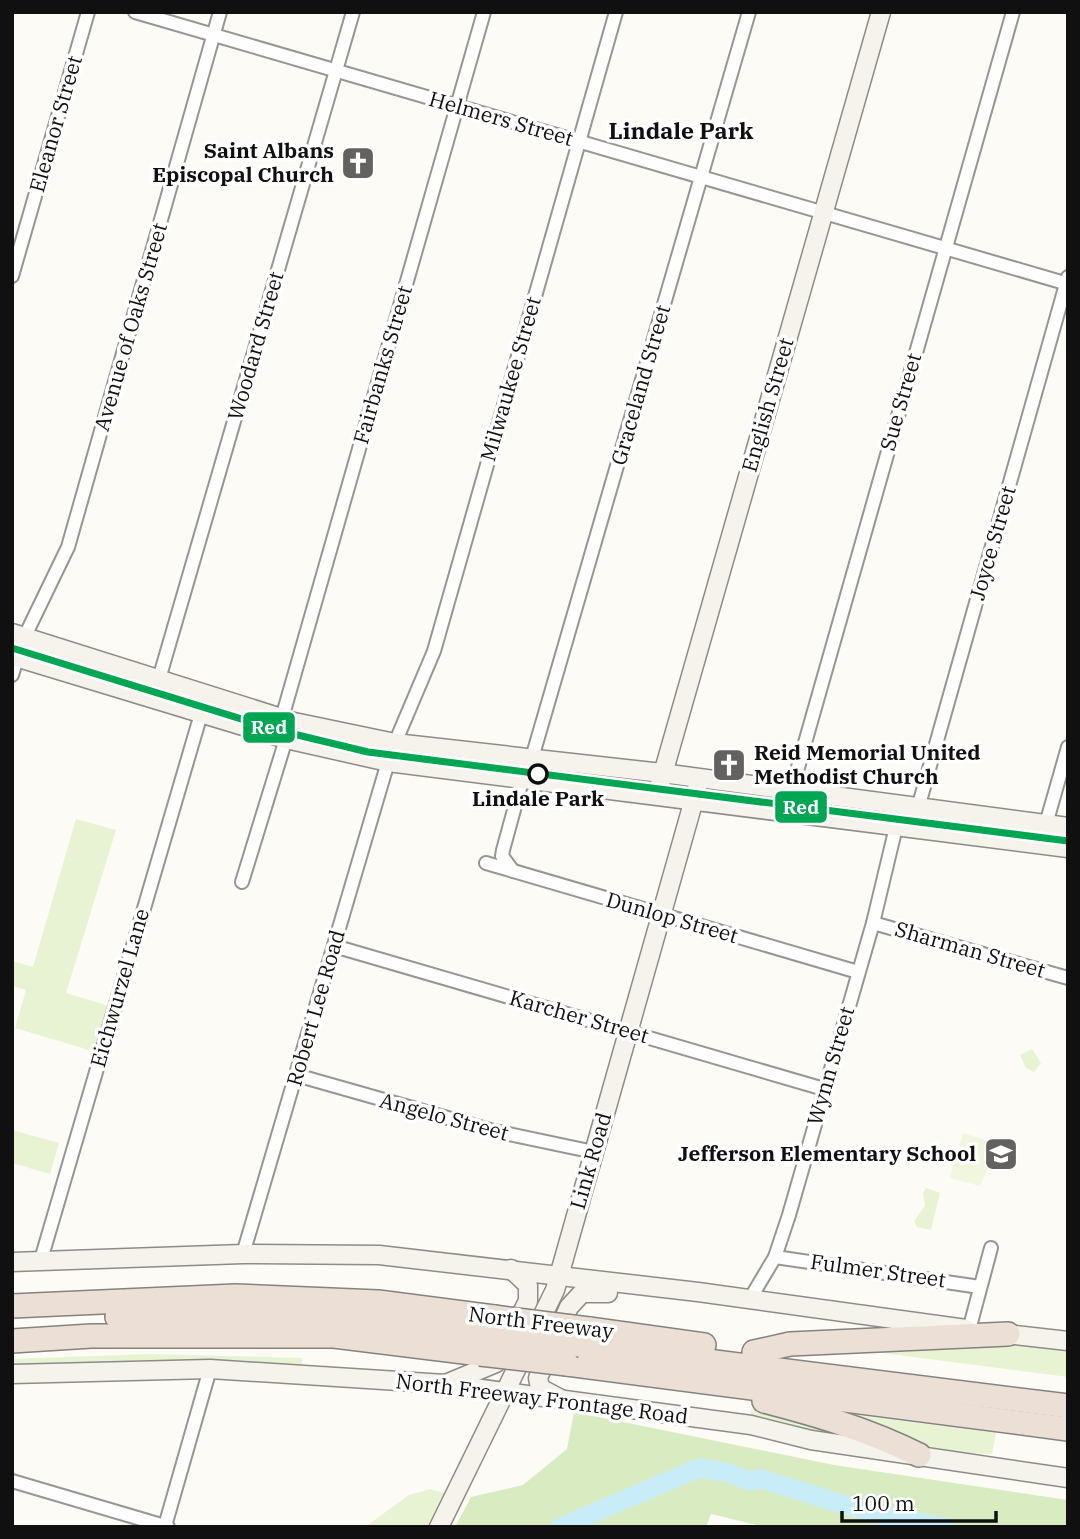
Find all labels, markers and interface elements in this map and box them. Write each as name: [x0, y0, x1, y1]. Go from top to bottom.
street label: Eleanor Street: [22, 52, 88, 195]
street label: Helmers Street: [426, 84, 577, 152]
district label: Lindale Park: [609, 115, 754, 145]
place label: Saint Albans Episcopal Church: [152, 136, 334, 188]
church icon: Saint Albans Episcopal Church: [339, 144, 377, 182]
street label: Avenue of Oaks Street: [87, 219, 173, 434]
street label: Woodard Street: [220, 268, 290, 423]
street label: Fairbanks Street: [346, 282, 418, 447]
street label: Milwaukee Street: [473, 293, 547, 464]
street label: Graceland Street: [604, 301, 676, 468]
street label: English Street: [735, 334, 800, 475]
street label: Sue Street: [873, 350, 927, 454]
street label: Joyce Street: [962, 482, 1022, 603]
line badge: Red: [242, 711, 296, 744]
text: Red: [251, 715, 287, 739]
place label: Reid Memorial United Methodist Church: [754, 738, 981, 790]
church icon: Reid Memorial United Methodist Church: [710, 746, 748, 784]
marker: Lindale Park: [528, 764, 548, 784]
place label: Lindale Park: [472, 784, 604, 812]
line badge: Red: [774, 790, 828, 824]
text: Red: [783, 795, 819, 819]
street label: Dunlop Street: [603, 885, 742, 949]
street label: Eichwurzel Lane: [83, 905, 155, 1070]
street label: Sharman Street: [892, 914, 1049, 984]
street label: Robert Lee Road: [279, 926, 351, 1089]
street label: Karcher Street: [506, 983, 652, 1049]
street label: Wynn Street: [800, 1003, 860, 1128]
street label: Angelo Street: [377, 1085, 512, 1147]
street label: Link Road: [563, 1109, 617, 1213]
school or university icon: Jefferson Elementary School: [982, 1135, 1020, 1173]
place label: Jefferson Elementary School: [678, 1139, 976, 1167]
street label: Fulmer Street: [809, 1247, 948, 1293]
street label: North Freeway: [467, 1299, 616, 1345]
street label: North Freeway Frontage Road: [394, 1366, 690, 1430]
scale bar: [842, 1480, 996, 1524]
text: 100 m: [852, 1489, 915, 1517]

